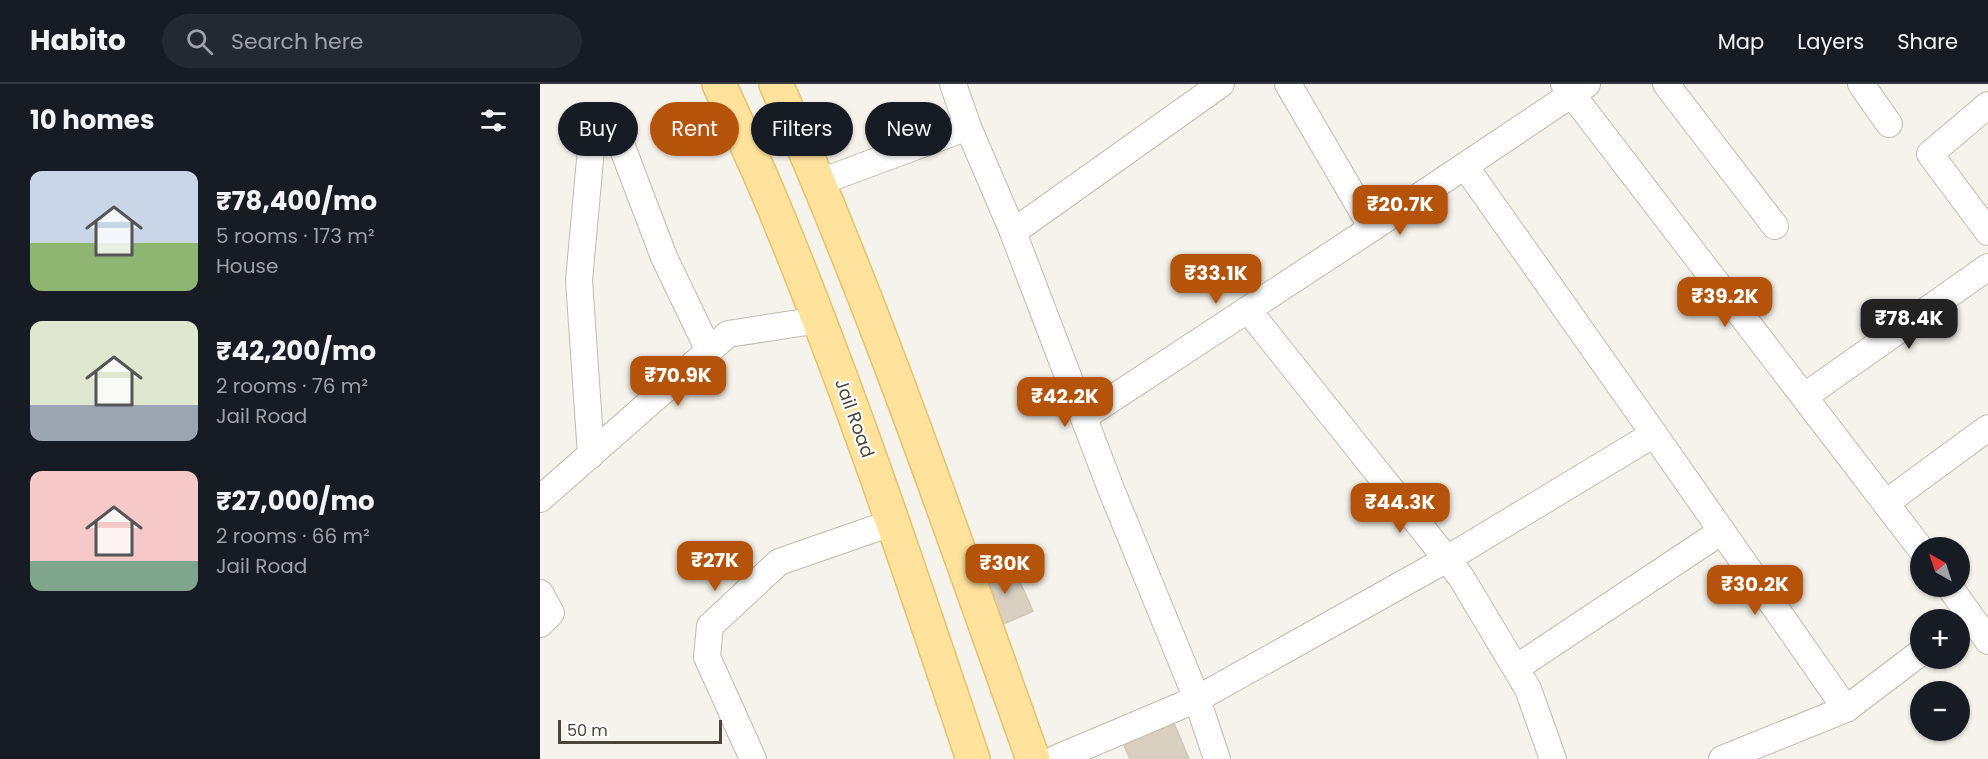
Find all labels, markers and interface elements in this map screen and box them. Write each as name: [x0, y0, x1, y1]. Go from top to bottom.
search box: [162, 14, 582, 68]
text: Habito: [30, 21, 126, 60]
icon: search: [183, 25, 216, 58]
text: Search here: [231, 26, 363, 57]
text: Map: [1718, 27, 1764, 56]
text: Layers: [1797, 27, 1864, 56]
text: Share: [1897, 27, 1958, 56]
text: 10 homes: [30, 102, 154, 138]
chip: Buy: [558, 102, 638, 156]
chip: Rent: [650, 102, 739, 156]
chip: Filters: [751, 102, 853, 156]
chip: New: [865, 102, 952, 156]
icon: filters: [477, 104, 510, 137]
text: ₹78,400/mo: [216, 183, 377, 219]
pin: ₹20.7K: [1351, 185, 1449, 236]
text: ₹20.7K: [1367, 190, 1433, 218]
icon: home: [78, 195, 150, 267]
text: 5 rooms · 173 m²: [216, 222, 375, 250]
text: House: [216, 252, 278, 280]
pin: ₹33.1K: [1167, 254, 1265, 305]
text: ₹33.1K: [1184, 259, 1248, 287]
pin: ₹39.2K: [1676, 277, 1774, 328]
text: ₹39.2K: [1691, 282, 1759, 310]
pin: ₹78.4K: [1860, 299, 1958, 350]
text: ₹78.4K: [1875, 304, 1943, 332]
text: ₹42,200/mo: [216, 333, 376, 369]
icon: home: [78, 345, 150, 417]
pin: ₹70.9K: [629, 356, 727, 407]
text: ₹70.9K: [644, 361, 712, 389]
text: 2 rooms · 76 m²: [216, 372, 368, 400]
street label: Jail Road: [829, 375, 881, 461]
pin: ₹42.2K: [1016, 377, 1114, 428]
text: ₹42.2K: [1031, 382, 1099, 410]
text: Jail Road: [216, 402, 307, 430]
text: ₹27,000/mo: [216, 483, 375, 519]
pin: ₹44.3K: [1351, 483, 1449, 534]
text: ₹44.3K: [1365, 488, 1435, 516]
icon: home: [78, 495, 150, 567]
text: 2 rooms · 66 m²: [216, 522, 370, 550]
north arrow: [1910, 537, 1970, 597]
map controls: [1910, 537, 1970, 741]
pin: ₹27K: [679, 541, 751, 592]
pin: ₹30K: [969, 544, 1041, 595]
text: ₹27K: [691, 546, 739, 574]
text: ₹30K: [979, 549, 1031, 577]
text: Jail Road: [216, 552, 307, 580]
pin: ₹30.2K: [1706, 565, 1804, 616]
text: ₹30.2K: [1721, 570, 1789, 598]
button: +: [1910, 609, 1970, 669]
button: −: [1910, 681, 1970, 741]
scale bar: [558, 717, 722, 744]
text: 50 m: [567, 719, 608, 742]

